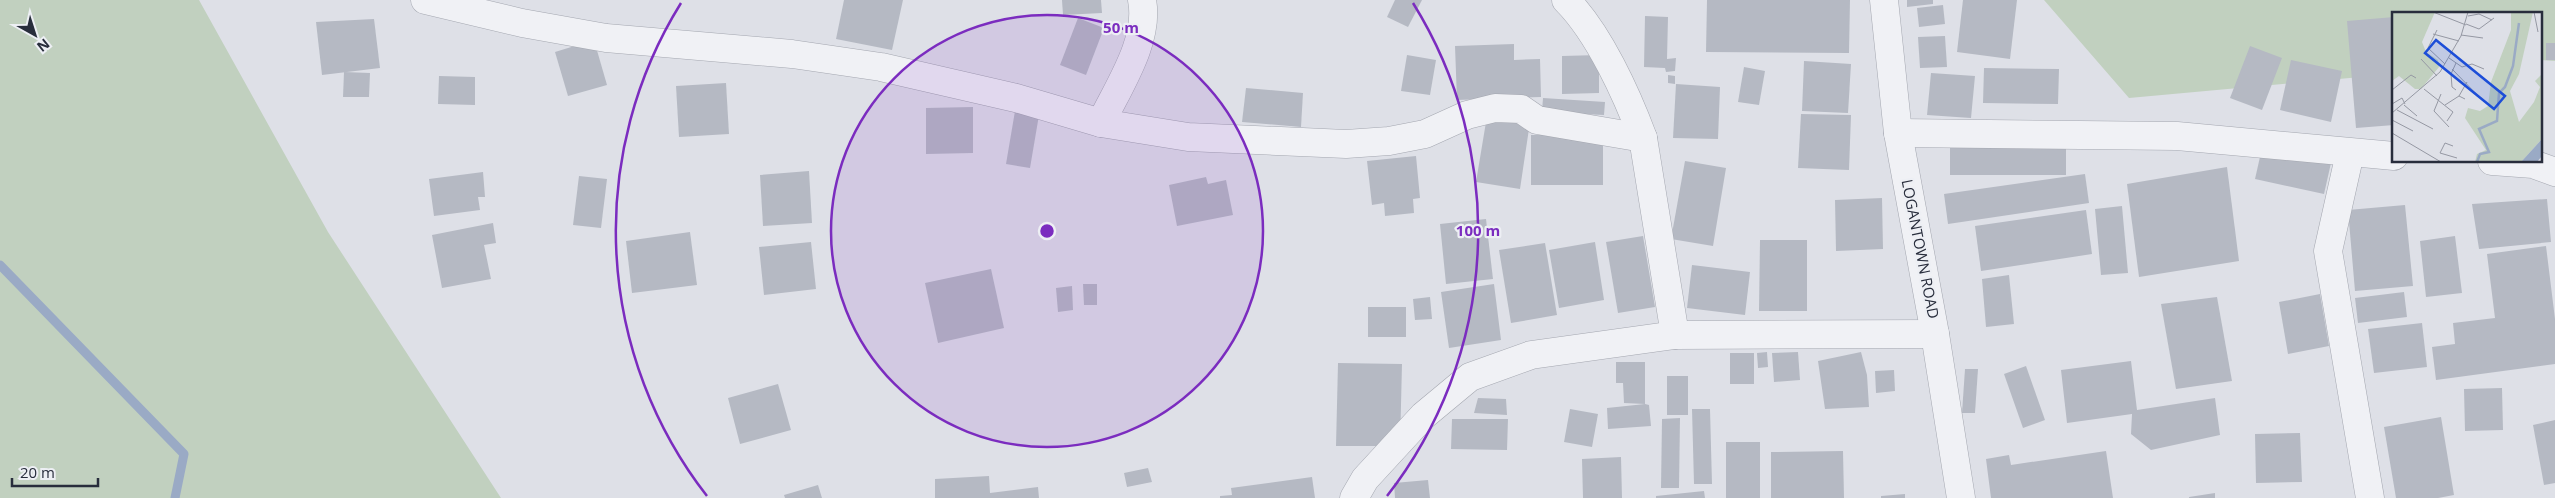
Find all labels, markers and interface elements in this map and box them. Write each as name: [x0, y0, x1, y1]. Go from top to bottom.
north arrow: [10, 10, 60, 60]
inset map: [2392, 12, 2542, 162]
text: 50 m: [1103, 17, 1139, 37]
text: N: [33, 35, 54, 56]
street label: LOGANTOWN ROAD: [1898, 177, 1944, 320]
text: 100 m: [1456, 220, 1500, 240]
centre of rings: [1038, 222, 1056, 240]
scale bar: [12, 456, 99, 488]
text: 20 m: [20, 462, 55, 482]

